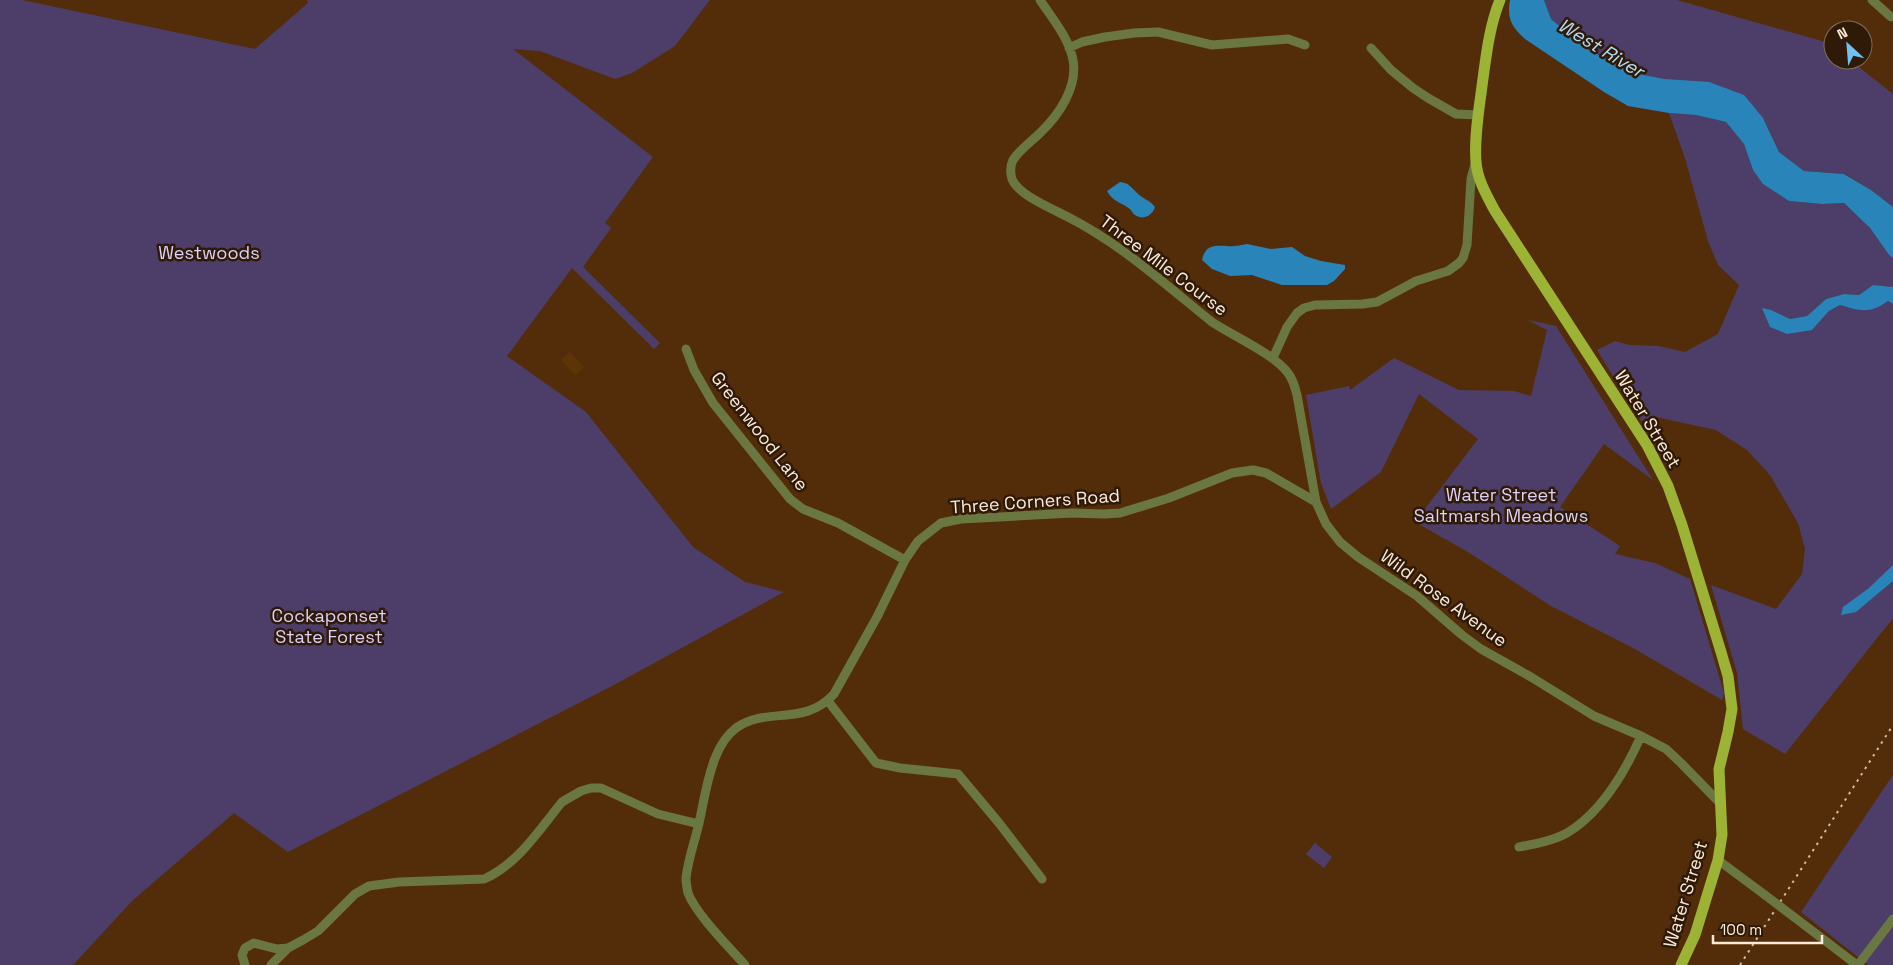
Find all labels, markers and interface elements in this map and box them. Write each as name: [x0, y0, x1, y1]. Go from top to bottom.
water label: West River: [1553, 13, 1650, 84]
north arrow: [1823, 20, 1873, 70]
text: N: [1834, 23, 1850, 43]
street label: Three Mile Course: [1096, 209, 1232, 321]
park label: Westwoods: [158, 241, 260, 264]
street label: Water Street: [1610, 366, 1686, 472]
street label: Greenwood Lane: [706, 367, 814, 495]
park label: Water Street Saltmarsh Meadows: [1414, 483, 1588, 527]
street label: Three Corners Road: [949, 484, 1121, 518]
street label: Wild Rose Avenue: [1376, 544, 1512, 652]
park label: Cockaponset State Forest: [271, 604, 387, 648]
street label: Water Street: [1658, 838, 1712, 950]
scale bar: [1713, 912, 1822, 944]
text: 100 m: [1720, 920, 1762, 939]

